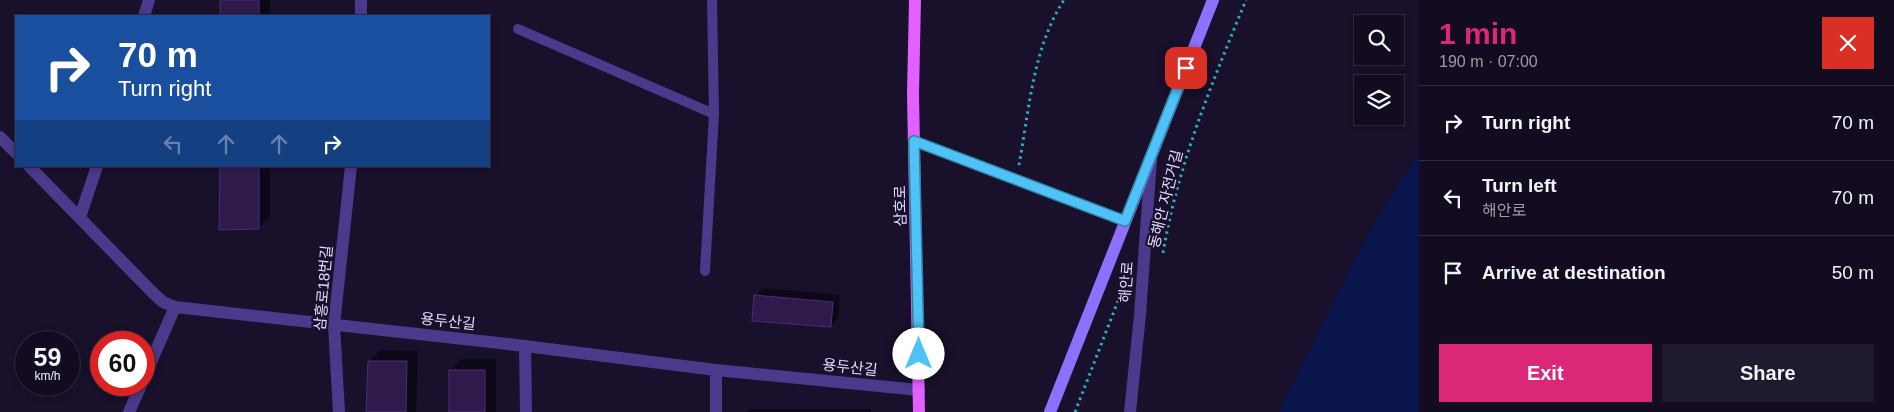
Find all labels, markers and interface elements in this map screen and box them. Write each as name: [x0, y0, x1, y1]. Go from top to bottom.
map controls: [1354, 15, 1404, 125]
button: search: [1354, 15, 1404, 65]
text: 1 min: [1439, 17, 1517, 50]
button: close: [1822, 17, 1874, 69]
icon: right: [35, 35, 100, 100]
text: 70 m: [118, 35, 198, 74]
pin: [1165, 47, 1207, 89]
text: 190 m · 07:00: [1439, 53, 1538, 70]
icon: arrive: [1172, 54, 1200, 82]
button: layers: [1354, 75, 1404, 125]
text: Turn right: [118, 76, 211, 101]
icon: right: [1439, 109, 1467, 137]
text: Turn right: [1482, 112, 1570, 133]
text: 70 m: [1832, 112, 1874, 133]
icon: left: [159, 130, 187, 158]
icon: ahead: [212, 130, 240, 158]
icon: ahead: [265, 130, 293, 158]
icon: right: [318, 130, 346, 158]
street label: 동해안 자전거길: [1145, 148, 1185, 250]
text: Turn left: [1482, 175, 1557, 196]
icon: left: [1439, 184, 1467, 212]
street label: 삼호로: [891, 185, 909, 227]
text: 70 m: [1832, 187, 1874, 208]
text: 해안로: [1482, 202, 1526, 219]
street label: 삼흥로18번길: [311, 245, 335, 331]
icon: arrive: [1439, 259, 1467, 287]
street label: 해안로: [1116, 261, 1136, 303]
text: Arrive at destination: [1482, 262, 1666, 283]
text: 50 m: [1832, 262, 1874, 283]
street label: 용두산길: [420, 310, 476, 332]
position arrow: [892, 327, 944, 379]
speed limit sign: 60: [90, 331, 155, 396]
text: 59: [34, 343, 61, 371]
button: Exit: [1439, 344, 1652, 402]
button: Share: [1662, 344, 1874, 402]
street label: 용두산길: [822, 356, 878, 378]
text: km/h: [34, 369, 61, 383]

